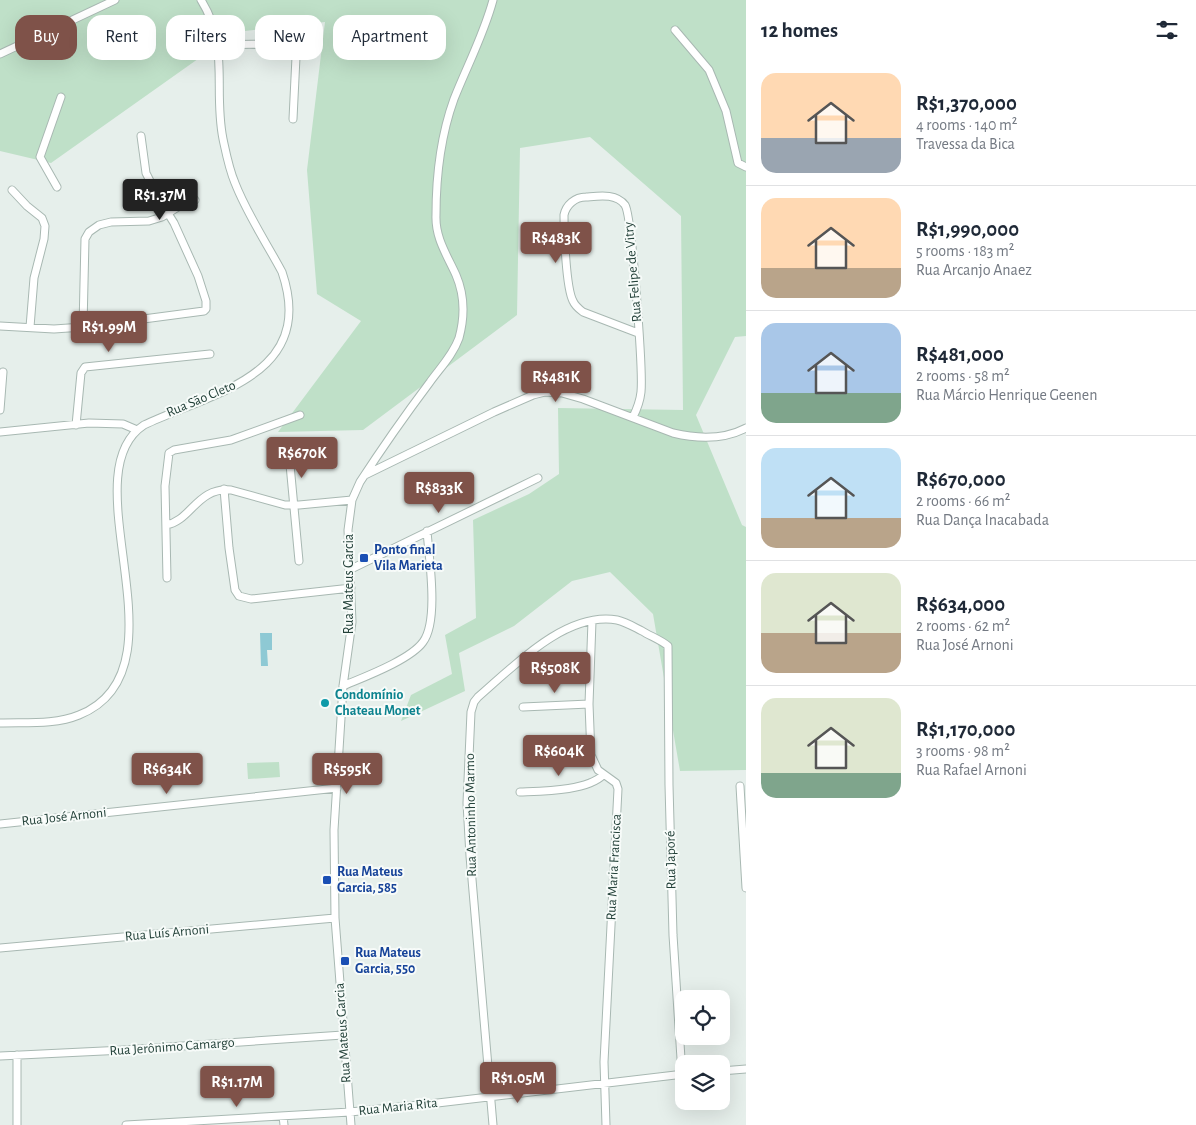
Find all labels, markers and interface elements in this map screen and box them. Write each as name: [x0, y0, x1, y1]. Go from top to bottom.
chip: Buy: [15, 15, 77, 60]
chip: Rent: [87, 15, 156, 60]
chip: Filters: [166, 15, 245, 60]
chip: New: [255, 15, 323, 60]
chip: Apartment: [333, 15, 446, 60]
icon: filters: [1153, 16, 1181, 44]
text: 12 homes: [761, 20, 838, 41]
icon: home: [801, 93, 861, 153]
text: R$1,370,000: [916, 93, 1017, 114]
text: 4 rooms · 140 m²: [916, 117, 1017, 133]
text: Travessa da Bica: [916, 136, 1015, 152]
pin: R$1.37M: [114, 178, 206, 221]
text: R$1.37M: [134, 187, 186, 203]
icon: home: [801, 218, 861, 278]
text: R$1,990,000: [916, 219, 1019, 240]
street label: Rua Felipe de Vitry: [622, 221, 644, 323]
pin: R$483K: [515, 222, 597, 264]
text: R$483K: [532, 230, 580, 246]
text: 5 rooms · 183 m²: [916, 243, 1014, 259]
text: Rua Arcanjo Anaez: [916, 262, 1032, 278]
pin: R$1.99M: [63, 310, 155, 353]
text: R$1.99M: [82, 319, 136, 335]
icon: home: [801, 343, 861, 403]
text: R$481,000: [916, 344, 1004, 365]
pin: R$481K: [515, 360, 597, 403]
text: 2 rooms · 58 m²: [916, 368, 1010, 384]
text: R$481K: [532, 369, 580, 385]
street label: Rua São Cleto: [164, 378, 238, 420]
text: Rua Márcio Henrique Geenen: [916, 387, 1098, 403]
pin: R$670K: [261, 436, 343, 479]
text: R$670K: [278, 445, 326, 461]
icon: home: [801, 468, 861, 528]
text: R$670,000: [916, 469, 1006, 490]
pin: R$833K: [398, 472, 480, 514]
text: R$833K: [415, 480, 463, 496]
text: 2 rooms · 66 m²: [916, 493, 1010, 509]
text: Rua Dança Inacabada: [916, 512, 1049, 528]
street label: Rua Mateus Garcia: [342, 533, 356, 634]
place label: Ponto final Vila Marieta: [374, 543, 443, 573]
marker: Ponto final Vila Marieta: [358, 552, 370, 564]
icon: home: [801, 593, 861, 653]
text: R$634,000: [916, 594, 1005, 615]
text: 2 rooms · 62 m²: [916, 618, 1010, 634]
text: Rua José Arnoni: [916, 637, 1014, 653]
pin: R$508K: [514, 652, 596, 694]
text: R$508K: [530, 660, 580, 676]
place label: Condomínio Chateau Monet: [335, 688, 421, 718]
marker: Condomínio Chateau Monet: [319, 697, 331, 709]
icon: home: [801, 718, 861, 778]
text: R$1,170,000: [916, 719, 1015, 740]
pin: R$604K: [518, 734, 600, 777]
text: R$604K: [534, 743, 584, 759]
text: 3 rooms · 98 m²: [916, 743, 1010, 759]
pin: R$634K: [126, 752, 208, 795]
pin: R$595K: [306, 752, 388, 795]
street label: Rua Antoninho Marmo: [463, 753, 479, 877]
text: R$634K: [143, 761, 191, 777]
text: R$595K: [323, 761, 371, 777]
text: Rua Rafael Arnoni: [916, 762, 1027, 778]
street label: Rua José Arnoni: [21, 806, 107, 828]
street label: Rua Maria Francisca: [604, 813, 624, 921]
street label: Rua Japoré: [663, 830, 679, 890]
place label: Rua Mateus Garcia, 585: [337, 865, 403, 895]
marker: Rua Mateus Garcia, 585: [321, 874, 333, 886]
street label: Rua Luís Arnoni: [124, 922, 210, 944]
place label: Rua Mateus Garcia, 550: [355, 946, 421, 976]
marker: Rua Mateus Garcia, 550: [339, 955, 351, 967]
street label: Rua Mateus Garcia: [332, 982, 353, 1084]
map controls: [675, 990, 730, 1110]
button: locate: [675, 990, 730, 1045]
street label: Rua Jerônimo Camargo: [109, 1036, 235, 1058]
button: layers: [675, 1055, 730, 1110]
pin: R$1.05M: [472, 1062, 564, 1104]
pin: R$1.17M: [191, 1066, 283, 1108]
text: R$1.05M: [491, 1070, 545, 1086]
text: R$1.17M: [211, 1074, 263, 1090]
street label: Rua Maria Rita: [358, 1096, 439, 1118]

